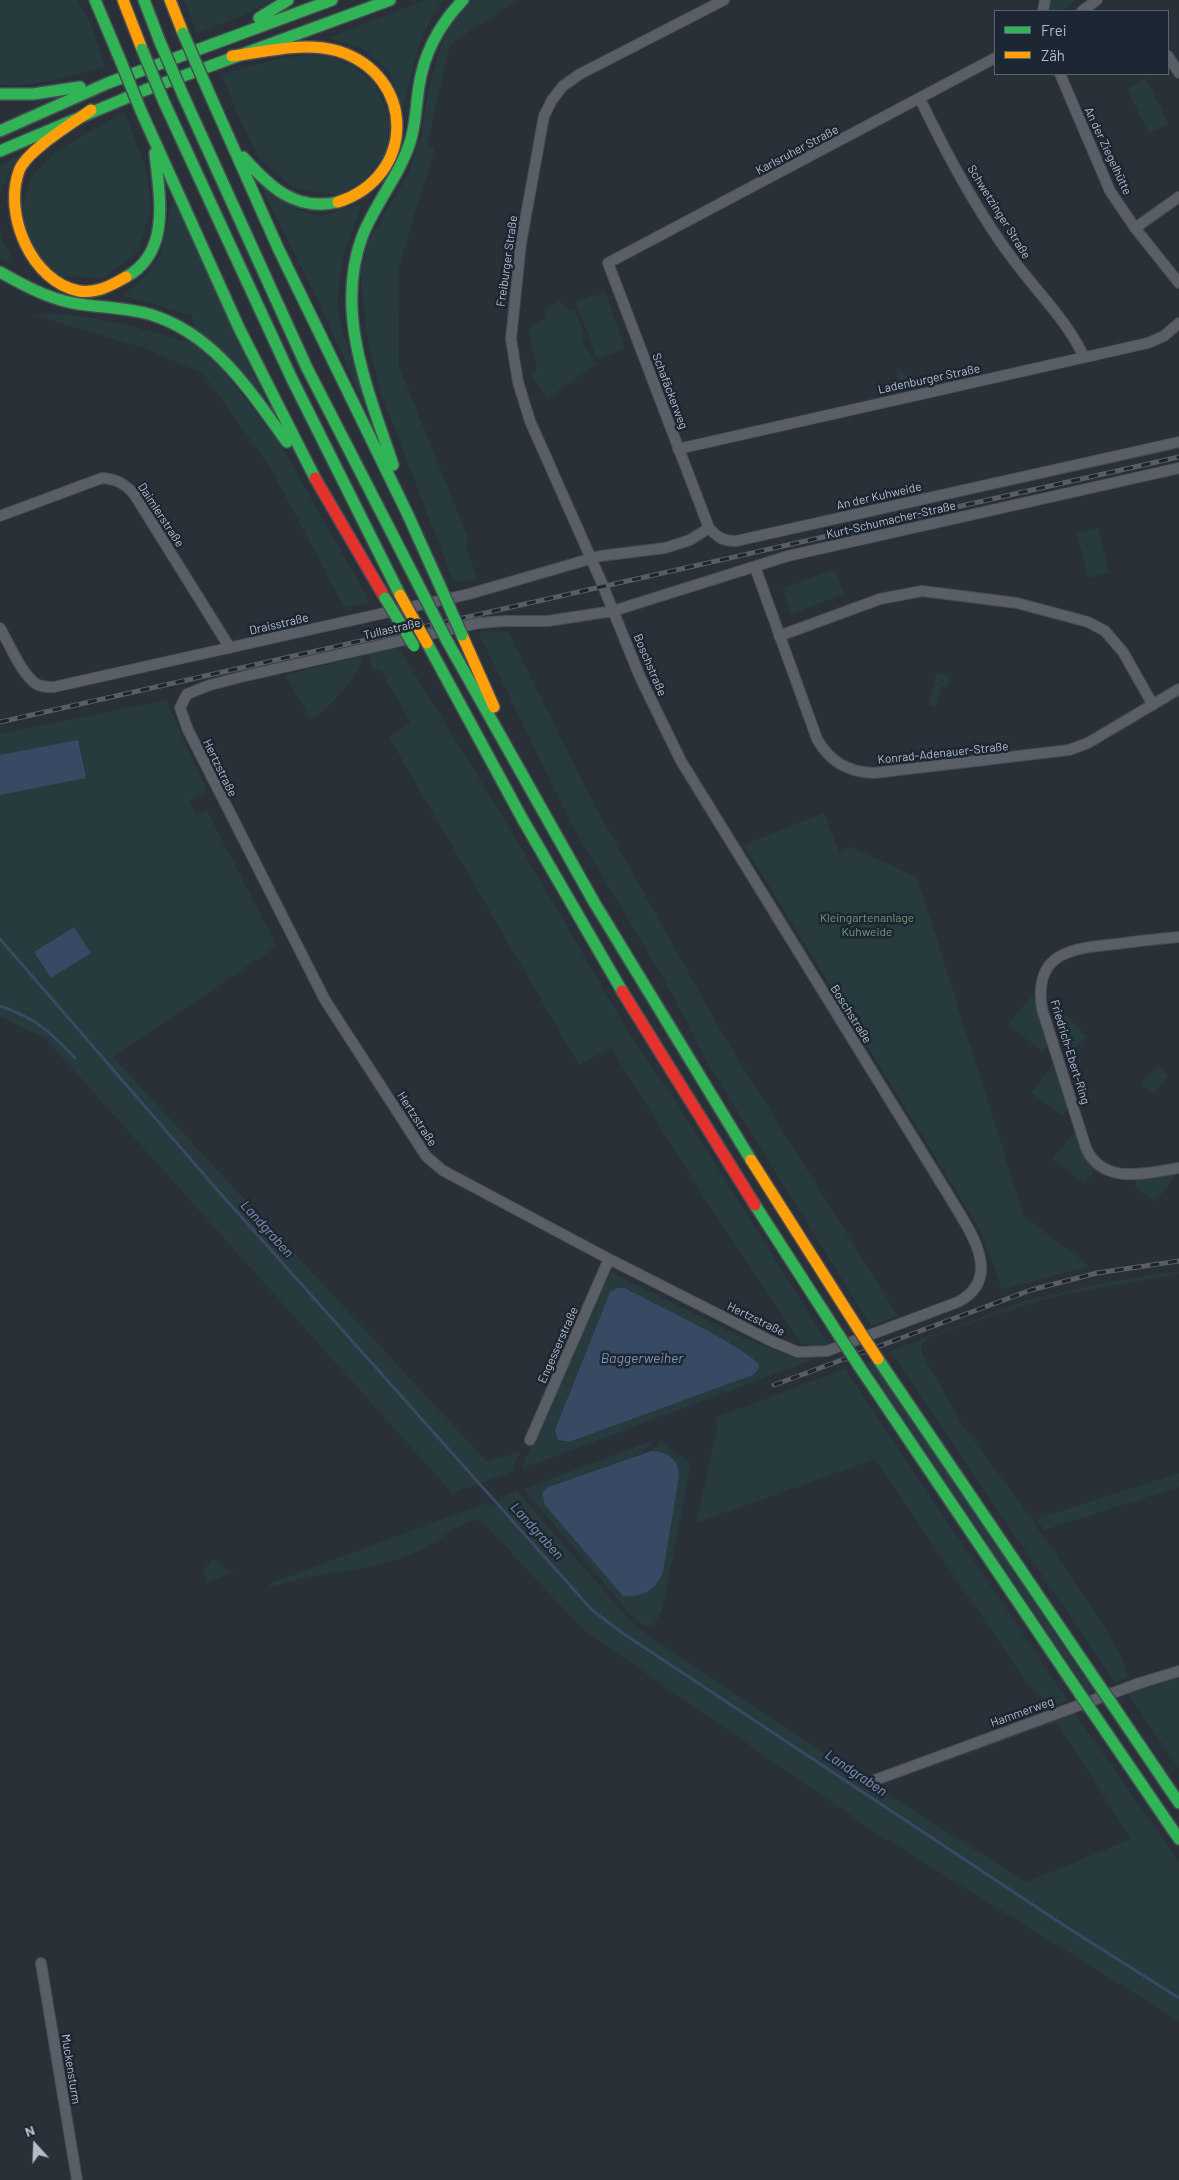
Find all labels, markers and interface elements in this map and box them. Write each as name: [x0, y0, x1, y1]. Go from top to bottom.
legend: [994, 10, 1169, 75]
text: Frei: [1041, 21, 1067, 39]
text: Zäh: [1041, 46, 1065, 64]
street label: An der Ziegelhütte: [1081, 105, 1135, 197]
street label: Karlsruher Straße: [753, 122, 841, 178]
street label: Schwetzinger Straße: [964, 162, 1034, 262]
street label: Freiburger Straße: [493, 214, 521, 308]
street label: Schafäckerweg: [649, 351, 691, 431]
street label: Ladenburger Straße: [877, 361, 981, 397]
street label: An der Kuhweide: [835, 479, 923, 513]
street label: Daimlerstraße: [135, 480, 187, 550]
street label: Kurt-Schumacher-Straße: [825, 498, 957, 542]
street label: Draisstraße: [248, 610, 310, 638]
street label: Tullastraße: [362, 615, 422, 643]
street label: Boschstraße: [630, 632, 670, 698]
street label: Hertzstraße: [200, 737, 240, 799]
street label: Konrad-Adenauer-Straße: [877, 739, 1009, 767]
park label: Kleingartenanlage Kuhweide: [820, 911, 914, 939]
street label: Boschstraße: [827, 982, 875, 1046]
street label: Friedrich-Ebert-Ring: [1047, 998, 1093, 1106]
street label: Hertzstraße: [394, 1089, 440, 1149]
water label: Landgraben: [237, 1197, 297, 1261]
street label: Hertzstraße: [725, 1299, 787, 1339]
street label: Engesserstraße: [535, 1305, 581, 1385]
water label: Baggerweiher: [601, 1350, 683, 1366]
water label: Landgraben: [507, 1499, 567, 1563]
street label: Hammerweg: [988, 1694, 1056, 1730]
water label: Landgraben: [822, 1746, 890, 1800]
street label: Muckensturm: [58, 2033, 84, 2105]
north arrow: [10, 2120, 60, 2170]
text: N: [22, 2121, 37, 2140]

